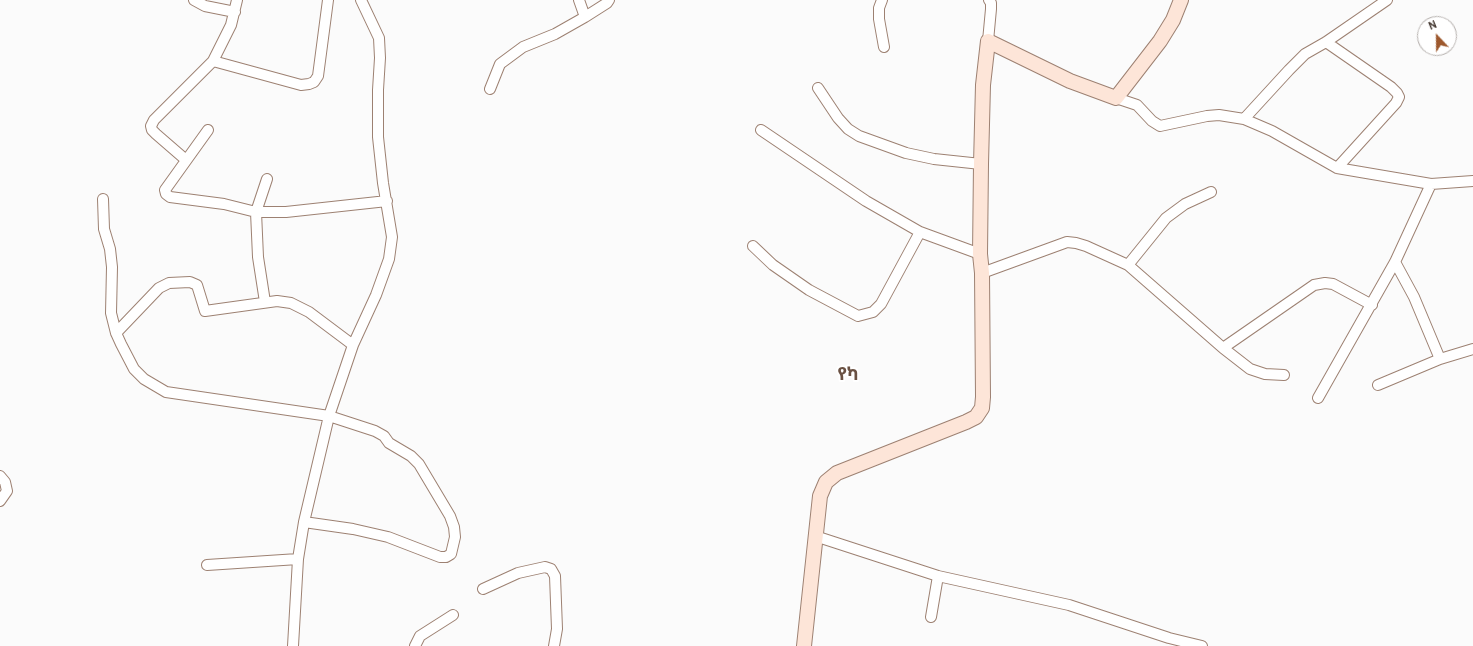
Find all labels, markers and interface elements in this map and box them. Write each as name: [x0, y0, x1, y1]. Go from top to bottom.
north arrow: [1417, 16, 1457, 56]
text: N: [1427, 18, 1439, 34]
district label: የካ: [837, 365, 859, 387]

